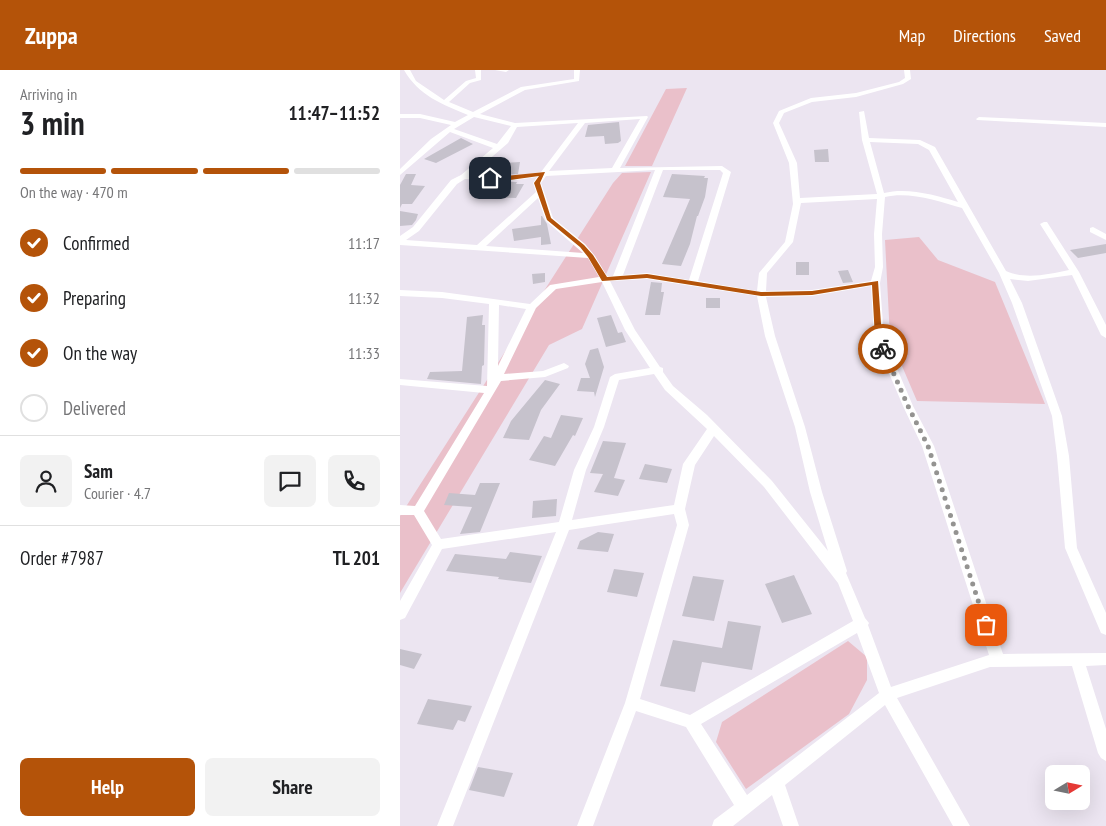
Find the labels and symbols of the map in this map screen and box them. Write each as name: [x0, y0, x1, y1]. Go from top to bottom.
pin: [469, 157, 511, 199]
courier: [858, 324, 908, 374]
pin: [965, 604, 1007, 646]
north arrow: [1045, 765, 1090, 810]

